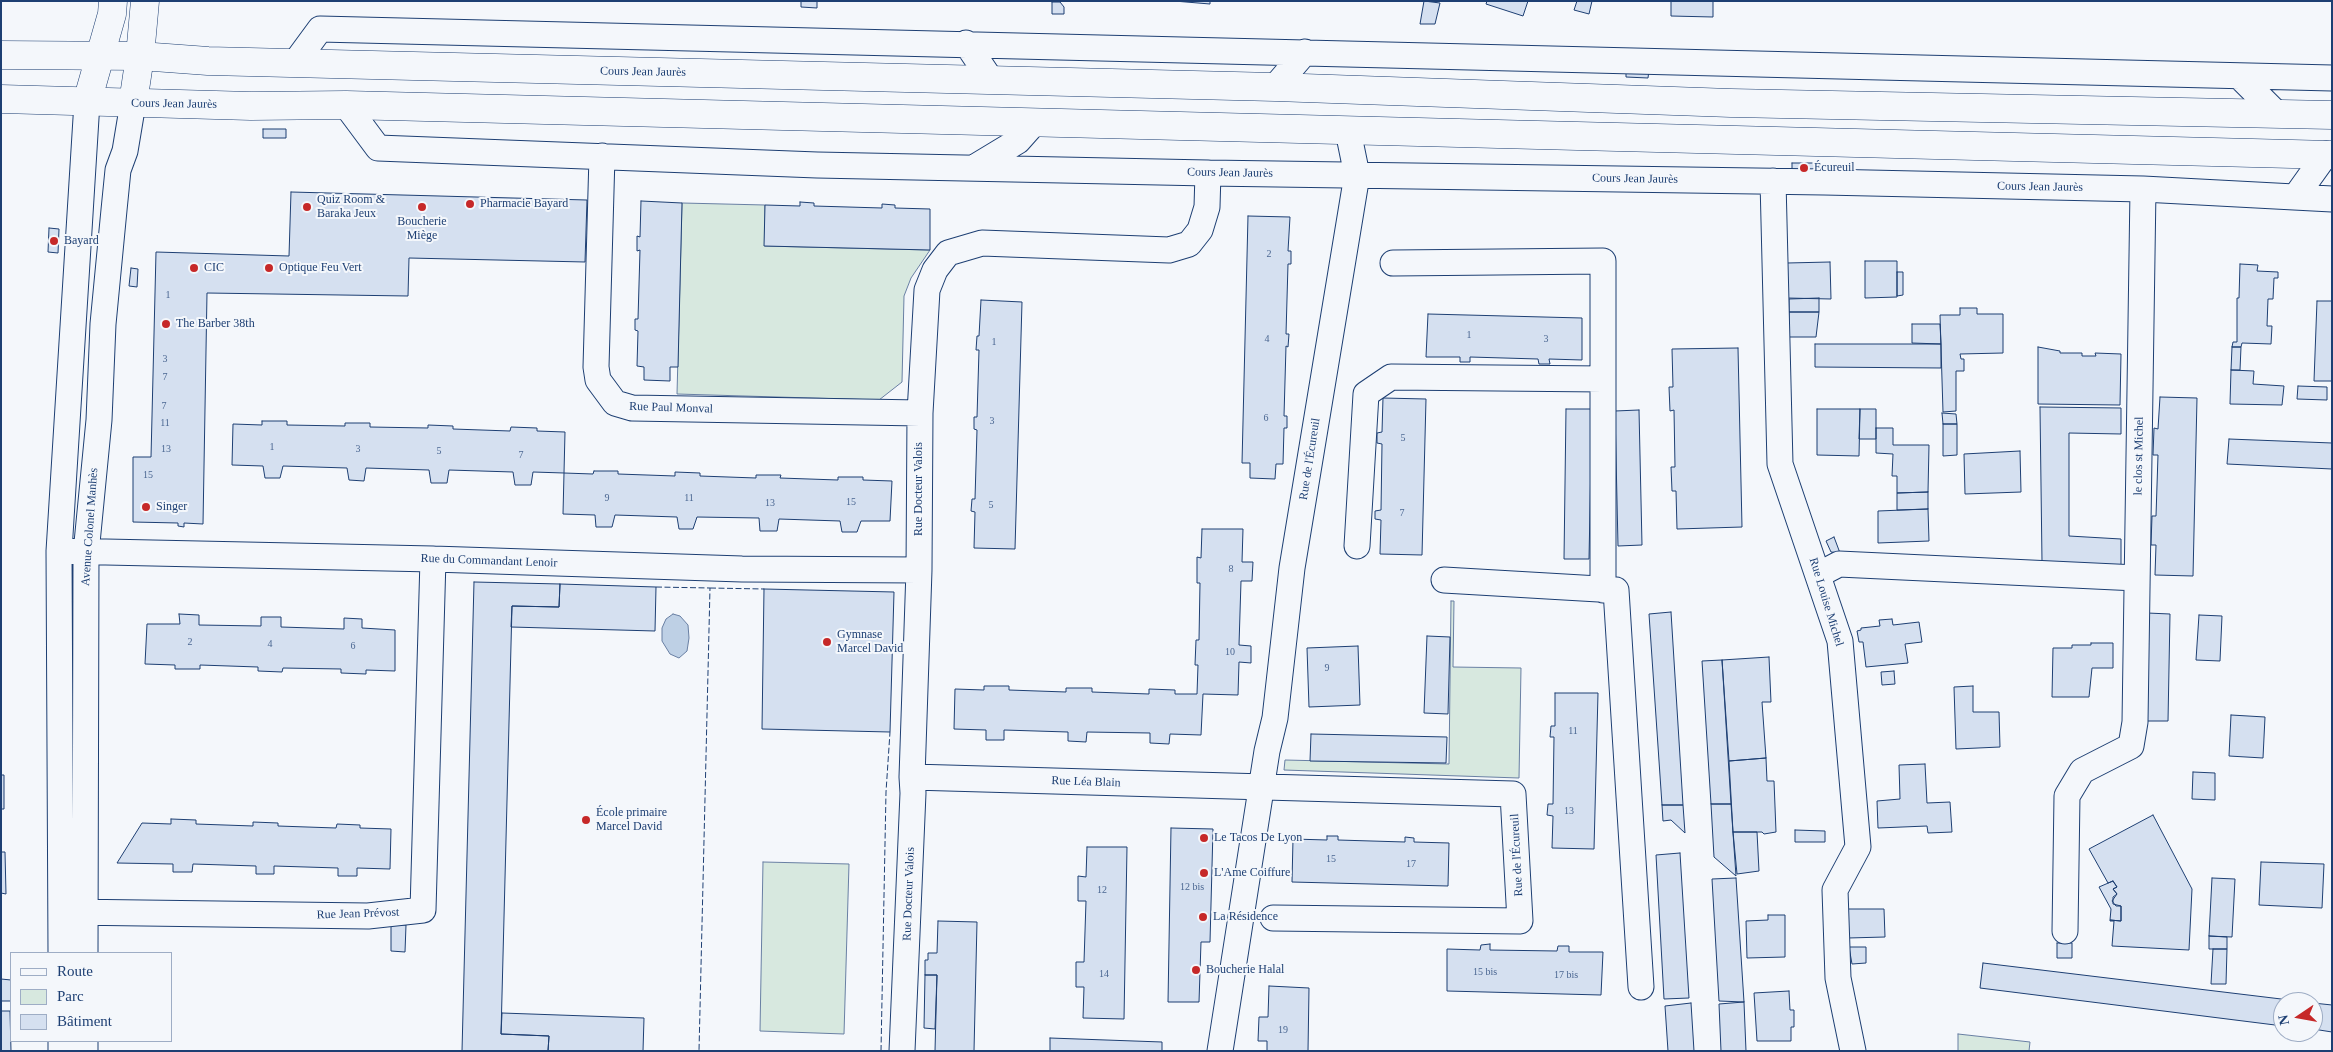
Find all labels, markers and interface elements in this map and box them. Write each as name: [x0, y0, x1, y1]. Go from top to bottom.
street label: Cours Jean Jaurès: [600, 64, 686, 80]
street label: Cours Jean Jaurès: [131, 96, 217, 112]
place label: Écureuil: [1814, 161, 1855, 175]
marker: Écureuil: [1798, 162, 1810, 174]
street label: Cours Jean Jaurès: [1187, 165, 1273, 181]
street label: Cours Jean Jaurès: [1592, 171, 1678, 187]
street label: Cours Jean Jaurès: [1997, 179, 2083, 195]
place label: Quiz Room & Baraka Jeux: [317, 193, 385, 221]
place label: Pharmacie Bayard: [480, 197, 568, 211]
marker: Pharmacie Bayard: [464, 198, 476, 210]
marker: Quiz Room & Baraka Jeux: [301, 201, 313, 213]
marker: Boucherie Miège: [416, 201, 428, 213]
place label: Boucherie Miège: [397, 215, 447, 243]
place label: Bayard: [64, 234, 99, 248]
marker: Bayard: [48, 235, 60, 247]
house number: 2: [1266, 248, 1272, 260]
place label: CIC: [204, 261, 224, 275]
place label: Optique Feu Vert: [279, 261, 362, 275]
marker: CIC: [188, 262, 200, 274]
marker: Optique Feu Vert: [263, 262, 275, 274]
house number: 1: [166, 289, 170, 301]
place label: The Barber 38th: [176, 317, 255, 331]
marker: The Barber 38th: [160, 318, 172, 330]
house number: 1: [1466, 329, 1472, 341]
house number: 4: [1264, 333, 1270, 345]
house number: 3: [1544, 333, 1548, 345]
house number: 1: [992, 336, 996, 348]
house number: 3: [162, 353, 168, 365]
house number: 7: [162, 371, 168, 383]
street label: Rue Paul Monval: [629, 399, 713, 417]
house number: 7: [162, 400, 166, 412]
house number: 6: [1264, 412, 1268, 424]
house number: 3: [990, 415, 994, 427]
street label: le clos st Michel: [2131, 416, 2147, 496]
house number: 11: [160, 417, 170, 429]
street label: Rue de l'Écureuil: [1296, 417, 1324, 501]
house number: 5: [1400, 432, 1406, 444]
house number: 1: [270, 441, 274, 453]
street label: Rue Docteur Valois: [912, 442, 926, 536]
house number: 13: [161, 443, 171, 455]
house number: 3: [356, 443, 360, 455]
house number: 5: [436, 445, 442, 457]
house number: 7: [518, 449, 524, 461]
street label: Avenue Colonel Manhès: [79, 467, 101, 587]
house number: 15: [143, 469, 153, 481]
house number: 9: [604, 492, 610, 504]
house number: 11: [684, 492, 694, 504]
house number: 15: [846, 496, 856, 508]
house number: 13: [765, 497, 775, 509]
house number: 5: [988, 499, 994, 511]
place label: Singer: [156, 500, 187, 514]
marker: Singer: [140, 501, 152, 513]
house number: 7: [1400, 507, 1404, 519]
street label: Rue du Commandant Lenoir: [420, 551, 558, 571]
street label: Rue Louise Michel: [1806, 556, 1846, 648]
house number: 8: [1228, 563, 1234, 575]
place label: Gymnase Marcel David: [837, 628, 903, 656]
house number: 2: [188, 636, 192, 648]
marker: Gymnase Marcel David: [821, 636, 833, 648]
house number: 4: [268, 638, 272, 650]
house number: 6: [350, 640, 356, 652]
house number: 10: [1225, 646, 1235, 658]
house number: 9: [1324, 662, 1330, 674]
house number: 11: [1568, 725, 1578, 737]
street label: Rue Léa Blain: [1051, 774, 1121, 790]
house number: 13: [1564, 805, 1574, 817]
place label: École primaire Marcel David: [596, 806, 667, 834]
street label: Rue de l'Écureuil: [1508, 813, 1526, 897]
marker: École primaire Marcel David: [580, 814, 592, 826]
place label: Le Tacos De Lyon: [1214, 831, 1302, 845]
marker: Le Tacos De Lyon: [1198, 832, 1210, 844]
street label: Rue Docteur Valois: [900, 847, 918, 941]
house number: 15: [1326, 853, 1336, 865]
house number: 17: [1406, 858, 1416, 870]
place label: L'Ame Coiffure: [1214, 866, 1290, 880]
marker: L'Ame Coiffure: [1198, 867, 1210, 879]
house number: 12 bis: [1180, 881, 1204, 893]
house number: 12: [1097, 884, 1107, 896]
street label: Rue Jean Prévost: [316, 905, 400, 923]
place label: La Résidence: [1213, 910, 1278, 924]
marker: La Résidence: [1197, 911, 1209, 923]
legend: [10, 952, 172, 1042]
text: Route: [57, 963, 93, 979]
place label: Boucherie Halal: [1206, 963, 1284, 977]
marker: Boucherie Halal: [1190, 964, 1202, 976]
house number: 15 bis: [1473, 966, 1497, 978]
house number: 14: [1099, 968, 1109, 980]
house number: 17 bis: [1554, 969, 1578, 981]
text: Parc: [57, 988, 84, 1004]
north arrow: [2273, 992, 2323, 1042]
text: Bâtiment: [57, 1013, 112, 1029]
text: N: [2275, 1014, 2292, 1027]
house number: 19: [1278, 1024, 1288, 1036]

